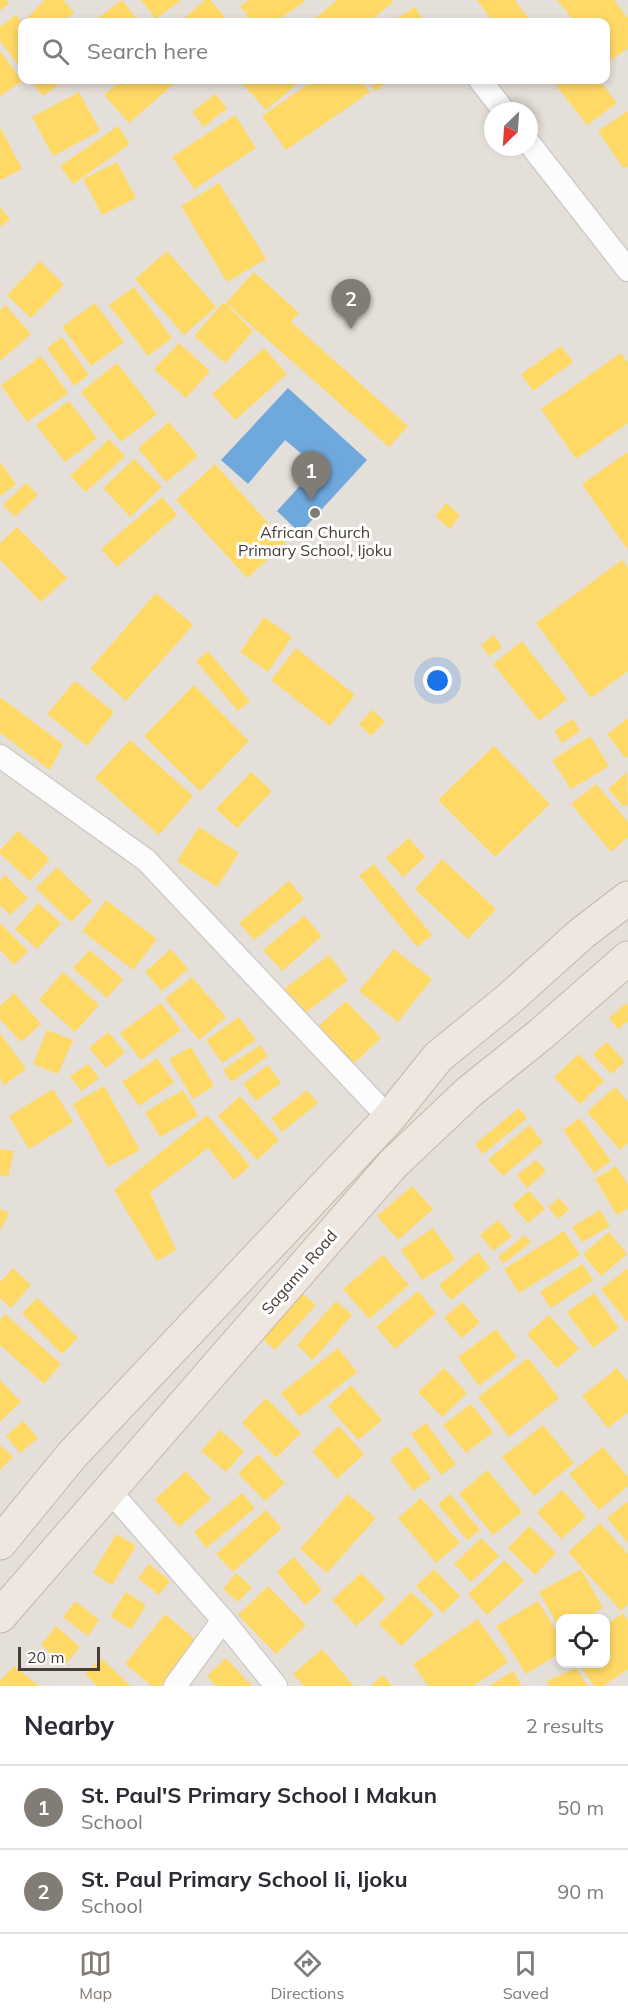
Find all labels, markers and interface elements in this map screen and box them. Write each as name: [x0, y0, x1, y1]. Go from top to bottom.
search box: [18, 18, 610, 84]
icon: search: [39, 35, 72, 68]
text: Search here: [87, 37, 208, 65]
north arrow: [484, 102, 538, 156]
pin: 2: [332, 280, 370, 329]
pin: 1: [292, 452, 330, 501]
marker: African Church Primary School, Ijoku: [308, 506, 322, 520]
place label: African Church Primary School, Ijoku: [238, 522, 392, 560]
your location: [423, 666, 452, 695]
street label: Sagamu Road: [257, 1226, 341, 1318]
map controls: [556, 1614, 610, 1668]
button: locate: [556, 1614, 610, 1668]
scale bar: [18, 1644, 100, 1672]
text: 20 m: [27, 1647, 64, 1667]
text: Nearby: [24, 1709, 114, 1742]
text: 2 results: [526, 1713, 604, 1738]
text: St. Paul'S Primary School I Makun: [81, 1781, 437, 1809]
text: 1: [38, 1795, 50, 1820]
text: 50 m: [557, 1795, 604, 1820]
text: School: [81, 1809, 143, 1834]
text: St. Paul Primary School Ii, Ijoku: [81, 1865, 408, 1893]
text: 2: [38, 1879, 50, 1904]
text: 90 m: [557, 1879, 604, 1904]
text: School: [81, 1893, 143, 1918]
tab: Map: [79, 1947, 112, 2003]
tab: Directions: [270, 1947, 344, 2003]
tab: Saved: [503, 1947, 549, 2003]

